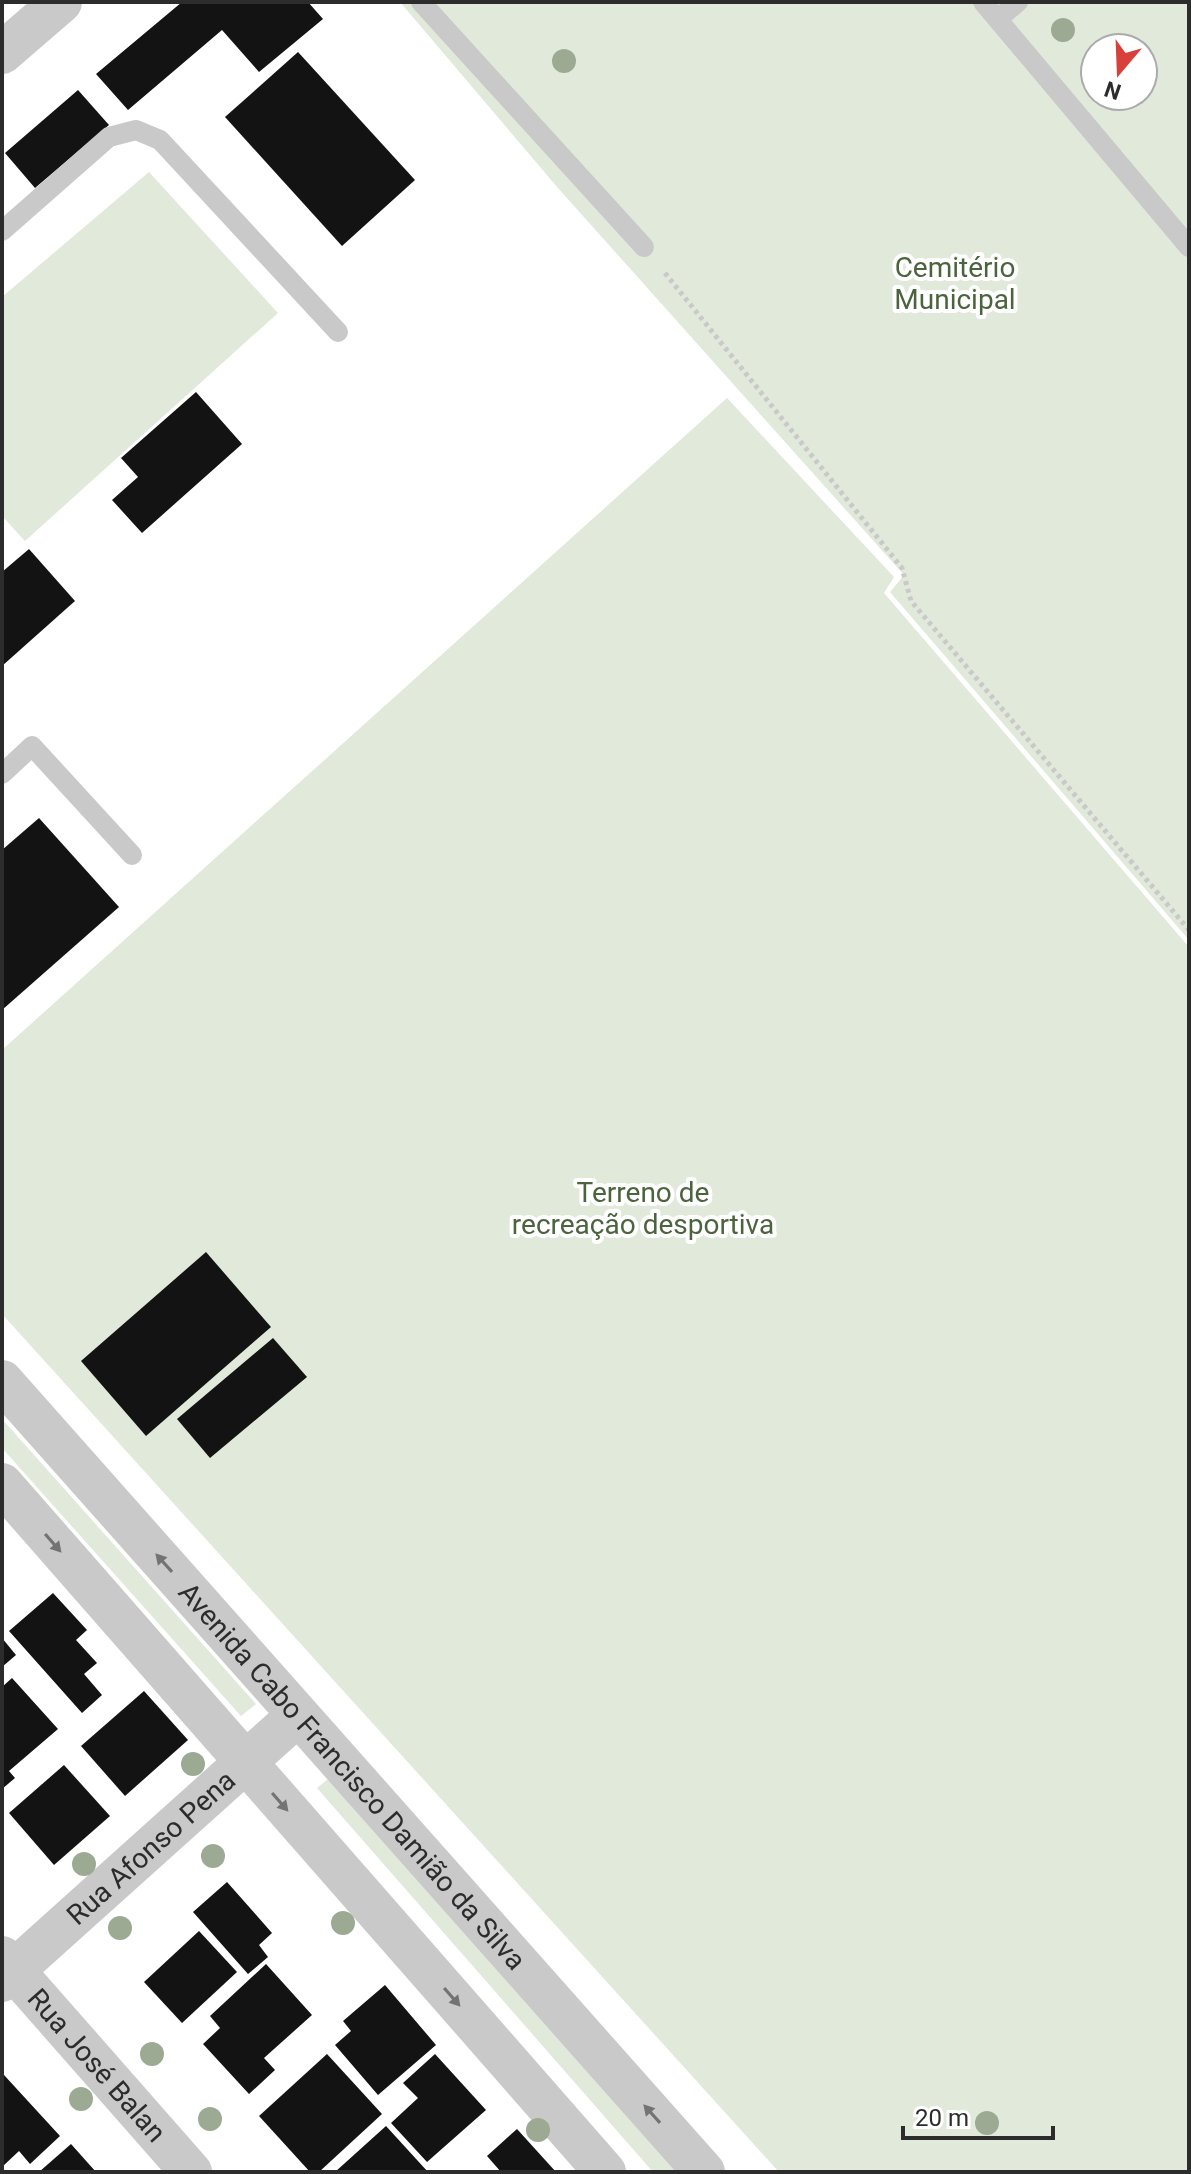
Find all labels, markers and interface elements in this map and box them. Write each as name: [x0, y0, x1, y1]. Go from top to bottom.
north arrow: [1079, 32, 1159, 112]
text: N: [1101, 76, 1124, 105]
park label: Cemitério Municipal: [894, 251, 1016, 316]
park label: Terreno de recreação desportiva: [512, 1176, 774, 1241]
one-way arrow: [44, 1534, 62, 1553]
one-way arrow: [155, 1554, 173, 1573]
street label: Avenida Cabo Francisco Damião da Silva: [172, 1576, 533, 1977]
street label: Rua Afonso Pena: [60, 1764, 242, 1932]
one-way arrow: [271, 1792, 289, 1811]
street label: Rua José Balan: [21, 1982, 173, 2149]
one-way arrow: [442, 1988, 460, 2007]
scale bar: [903, 2090, 1053, 2140]
one-way arrow: [644, 2104, 661, 2124]
text: 20 m: [915, 2104, 969, 2132]

